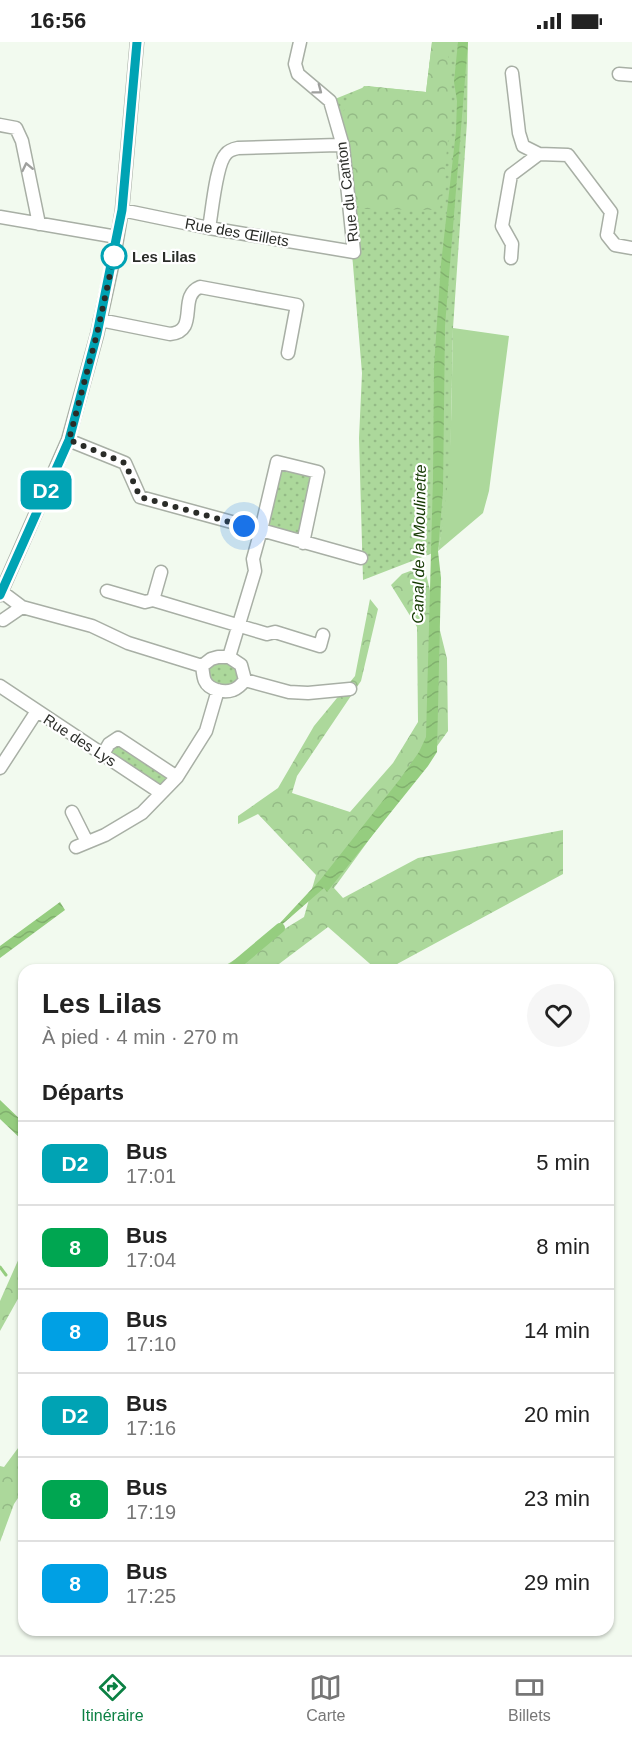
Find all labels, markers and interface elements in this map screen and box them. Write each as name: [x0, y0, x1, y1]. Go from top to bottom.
text: 16:56: [30, 8, 86, 33]
one-way arrow: [311, 83, 322, 94]
street label: Rue du Canton: [332, 141, 362, 243]
one-way arrow: [21, 163, 34, 173]
street label: Rue des Œillets: [184, 215, 290, 249]
marker: Les Lilas: [101, 243, 127, 269]
place label: Les Lilas: [132, 248, 196, 265]
water label: Canal de la Moulinette: [409, 464, 429, 624]
line badge: D2: [19, 470, 73, 510]
text: D2: [33, 479, 59, 502]
your location: [229, 511, 259, 541]
street label: Rue des Lys: [41, 710, 119, 770]
button: heart: [527, 984, 590, 1047]
text: Les Lilas: [42, 988, 162, 1019]
text: À pied · 4 min · 270 m: [42, 1026, 239, 1048]
text: Départs: [42, 1080, 124, 1105]
text: Bus: [126, 1139, 168, 1164]
text: 5 min: [536, 1150, 590, 1175]
text: D2: [62, 1152, 88, 1175]
text: 17:01: [126, 1165, 176, 1187]
text: Bus: [126, 1223, 168, 1248]
text: 8 min: [536, 1234, 590, 1259]
text: 8: [69, 1236, 81, 1259]
text: 17:04: [126, 1249, 176, 1271]
text: Bus: [126, 1307, 168, 1332]
text: 14 min: [524, 1318, 590, 1343]
text: 8: [69, 1320, 81, 1343]
text: 17:10: [126, 1333, 176, 1355]
text: Bus: [126, 1391, 168, 1416]
text: 20 min: [524, 1402, 590, 1427]
text: D2: [62, 1404, 88, 1427]
text: 17:16: [126, 1417, 176, 1439]
text: Bus: [126, 1475, 168, 1500]
text: 23 min: [524, 1486, 590, 1511]
text: 8: [69, 1488, 81, 1511]
text: 17:19: [126, 1501, 176, 1523]
text: Bus: [126, 1559, 168, 1584]
text: 29 min: [524, 1570, 590, 1595]
text: 8: [69, 1572, 81, 1595]
text: 17:25: [126, 1585, 176, 1607]
tab: Itinéraire: [81, 1671, 144, 1725]
tab: Carte: [306, 1671, 345, 1725]
tab: Billets: [508, 1671, 551, 1725]

